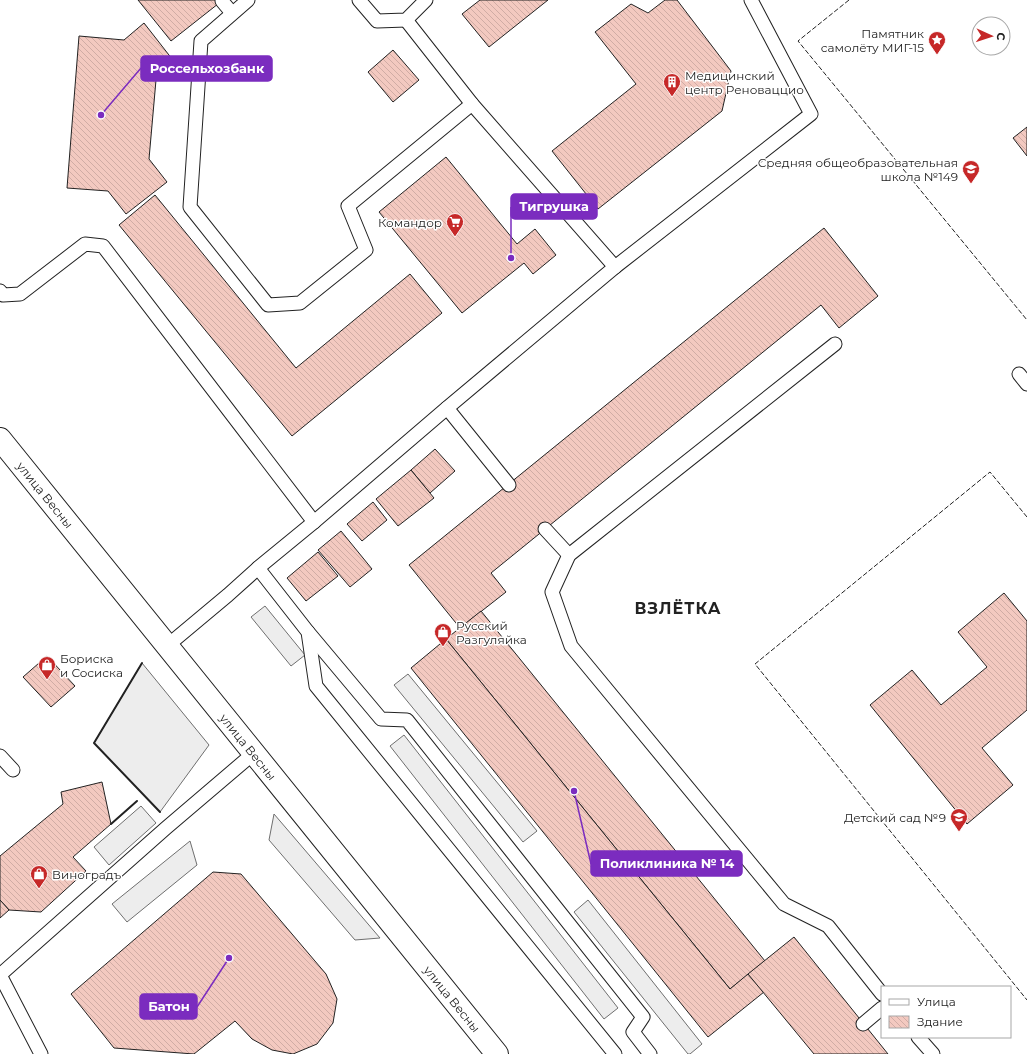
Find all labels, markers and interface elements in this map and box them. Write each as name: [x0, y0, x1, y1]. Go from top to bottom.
north arrow: [971, 16, 1011, 56]
place label: Памятник самолёту МИГ-15: [821, 26, 924, 55]
place icon: Памятник самолёту МИГ-15: [927, 30, 947, 55]
text: С: [994, 32, 1008, 41]
callout: Россельхозбанк: [141, 56, 272, 81]
text: Россельхозбанк: [150, 60, 265, 76]
place label: Медицинский центр Реноваццио: [685, 68, 804, 97]
building icon: Медицинский центр Реноваццио: [662, 72, 682, 97]
place label: Средняя общеобразовательная школа №149: [758, 155, 958, 184]
school or university icon: Средняя общеобразовательная школа №149: [961, 159, 981, 184]
callout: Тигрушка: [511, 194, 597, 219]
text: Тигрушка: [519, 198, 589, 214]
supermarket icon: Командор: [445, 212, 465, 237]
place label: Командор: [378, 215, 442, 230]
street label: улица Весны: [13, 458, 76, 531]
district label: ВЗЛЁТКА: [634, 599, 722, 618]
place label: Русский Разгуляйка: [456, 618, 527, 647]
shop icon: Русский Разгуляйка: [433, 622, 453, 647]
place label: Бориска и Сосиска: [60, 651, 123, 680]
shop icon: Бориска и Сосиска: [37, 655, 57, 680]
street label: улица Весны: [216, 710, 279, 783]
school or university icon: Детский сад №9: [949, 807, 969, 832]
place label: Детский сад №9: [844, 810, 946, 825]
callout: Поликлиника № 14: [591, 851, 742, 876]
text: Поликлиника № 14: [600, 855, 734, 871]
shop icon: Виноградъ: [29, 864, 49, 889]
place label: Виноградъ: [52, 867, 122, 882]
street label: улица Весны: [420, 962, 483, 1035]
legend: [881, 986, 1011, 1038]
callout: Батон: [140, 994, 197, 1019]
text: Улица: [917, 994, 956, 1009]
text: Батон: [148, 998, 190, 1014]
text: Здание: [917, 1014, 963, 1029]

